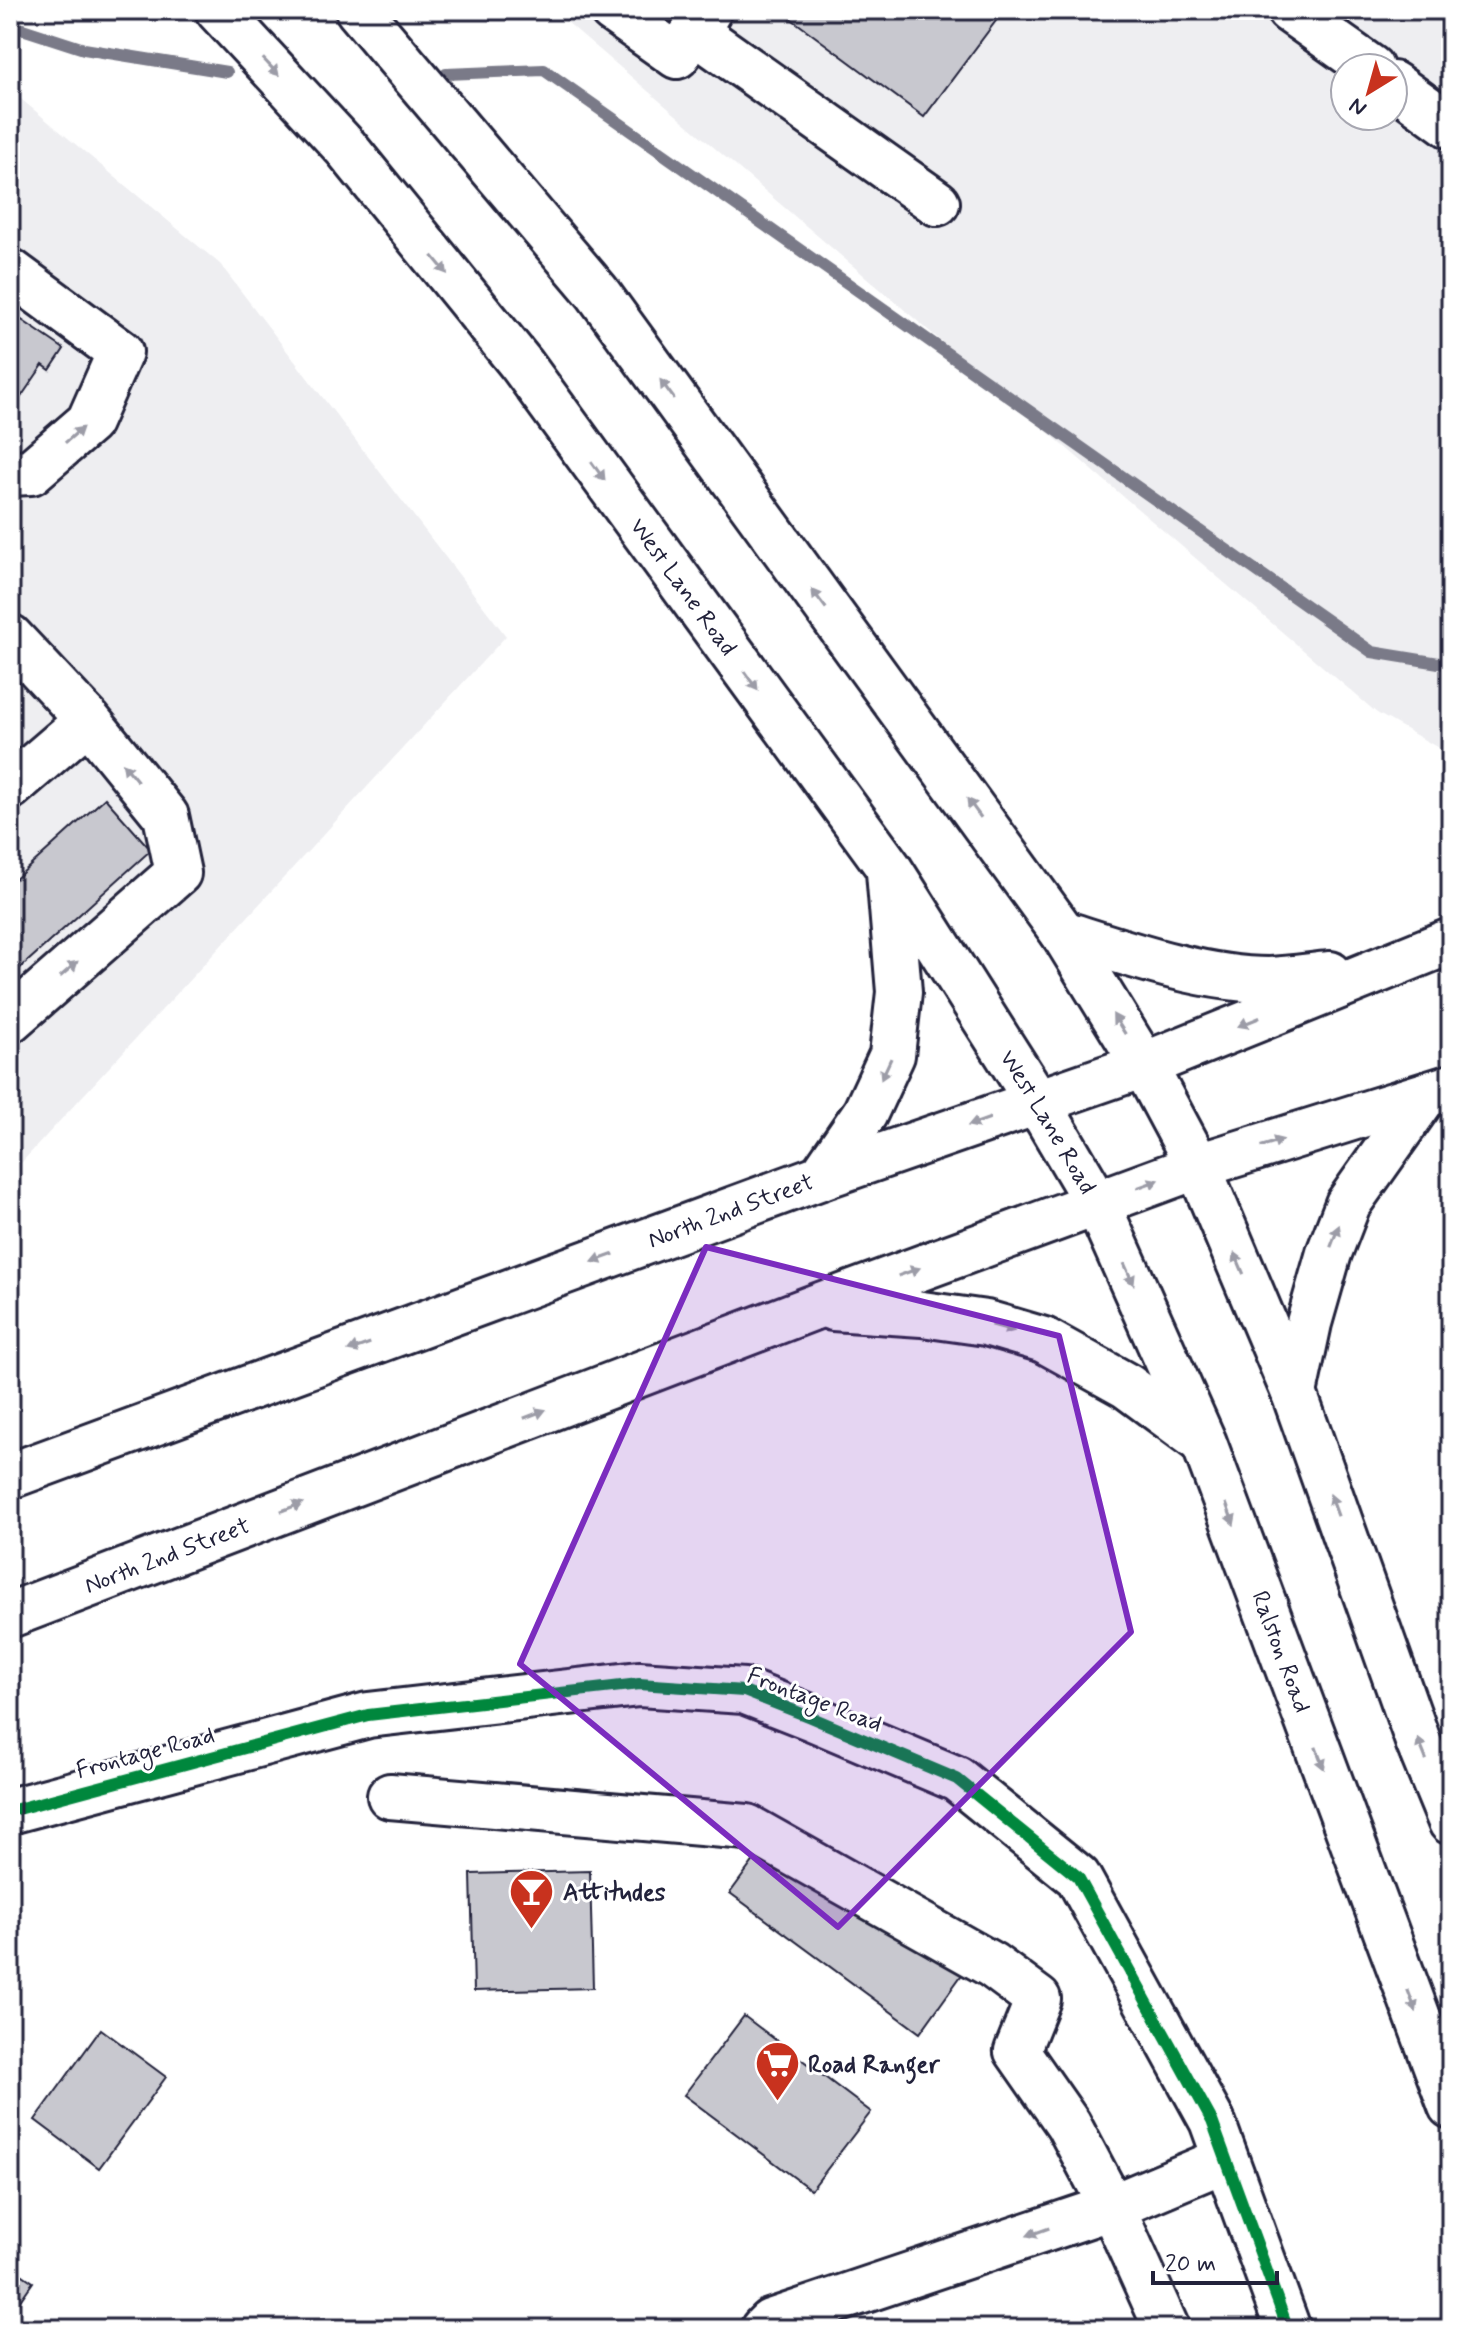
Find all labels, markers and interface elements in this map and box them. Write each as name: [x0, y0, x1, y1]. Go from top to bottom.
north arrow: [1329, 52, 1409, 132]
one-way arrow: [262, 58, 280, 77]
text: N: [1344, 91, 1372, 122]
one-way arrow: [431, 255, 448, 275]
one-way arrow: [660, 378, 675, 399]
one-way arrow: [64, 427, 84, 444]
one-way arrow: [590, 461, 606, 481]
street label: West Lane Road: [622, 513, 743, 662]
one-way arrow: [812, 589, 828, 610]
one-way arrow: [743, 671, 758, 692]
one-way arrow: [122, 762, 139, 782]
one-way arrow: [967, 798, 982, 819]
one-way arrow: [59, 960, 78, 978]
one-way arrow: [1113, 1013, 1127, 1035]
one-way arrow: [1237, 1015, 1261, 1028]
street label: West Lane Road: [992, 1045, 1102, 1200]
one-way arrow: [879, 1057, 893, 1080]
one-way arrow: [967, 1116, 991, 1129]
one-way arrow: [1261, 1136, 1285, 1149]
street label: North 2nd Street: [644, 1167, 818, 1256]
one-way arrow: [1136, 1177, 1160, 1190]
one-way arrow: [1329, 1224, 1342, 1248]
one-way arrow: [1232, 1251, 1245, 1275]
one-way arrow: [590, 1252, 614, 1265]
one-way arrow: [1122, 1262, 1136, 1286]
one-way arrow: [897, 1266, 921, 1278]
one-way arrow: [992, 1322, 1016, 1335]
one-way arrow: [346, 1342, 370, 1354]
one-way arrow: [523, 1407, 547, 1420]
one-way arrow: [1327, 1493, 1339, 1517]
one-way arrow: [280, 1500, 304, 1513]
one-way arrow: [1224, 1502, 1237, 1526]
street label: North 2nd Street: [80, 1511, 255, 1602]
street label: Ralston Road: [1244, 1587, 1317, 1717]
street label: Frontage Road: [742, 1660, 886, 1742]
street label: Frontage Road: [73, 1720, 219, 1789]
one-way arrow: [1415, 1737, 1428, 1761]
one-way arrow: [1315, 1746, 1327, 1770]
bar icon: Attitudes: [508, 1868, 556, 1931]
place label: Attitudes: [563, 1878, 666, 1909]
one-way arrow: [1406, 1989, 1419, 2013]
supermarket icon: Road Ranger: [753, 2040, 801, 2103]
place label: Road Ranger: [808, 2050, 940, 2084]
one-way arrow: [1026, 2226, 1050, 2238]
scale bar: [1153, 2235, 1277, 2285]
text: 20 m: [1165, 2249, 1216, 2280]

